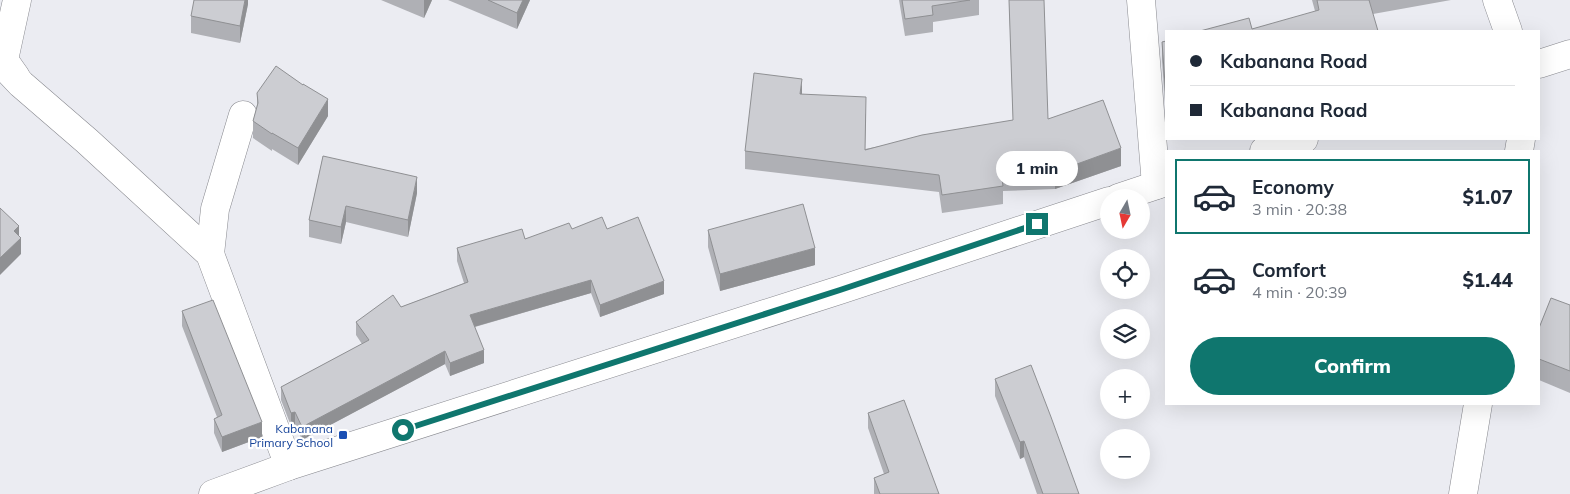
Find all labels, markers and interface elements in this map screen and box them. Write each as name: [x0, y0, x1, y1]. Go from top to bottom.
text: Kabanana Road: [1220, 49, 1368, 73]
text: Kabanana Road: [1220, 98, 1368, 122]
callout: 1 min: [996, 152, 1078, 186]
text: 1 min: [1016, 158, 1058, 178]
icon: car: [1192, 174, 1237, 219]
text: Economy: [1252, 175, 1334, 199]
text: $1.07: [1462, 185, 1513, 209]
north arrow: [1100, 189, 1150, 239]
map controls: [1100, 189, 1150, 479]
text: 3 min · 20:38: [1252, 199, 1347, 219]
route end: [1026, 213, 1048, 235]
button: locate: [1100, 249, 1150, 299]
icon: car: [1192, 257, 1237, 302]
text: Comfort: [1252, 258, 1326, 282]
text: $1.44: [1462, 268, 1513, 292]
text: 4 min · 20:39: [1252, 282, 1347, 302]
button: layers: [1100, 309, 1150, 359]
button: Confirm: [1190, 337, 1515, 395]
button: +: [1100, 369, 1150, 419]
route start: [392, 419, 414, 441]
place label: Kabanana Primary School: [249, 421, 333, 450]
marker: Kabanana Primary School: [337, 429, 349, 441]
button: −: [1100, 429, 1150, 479]

